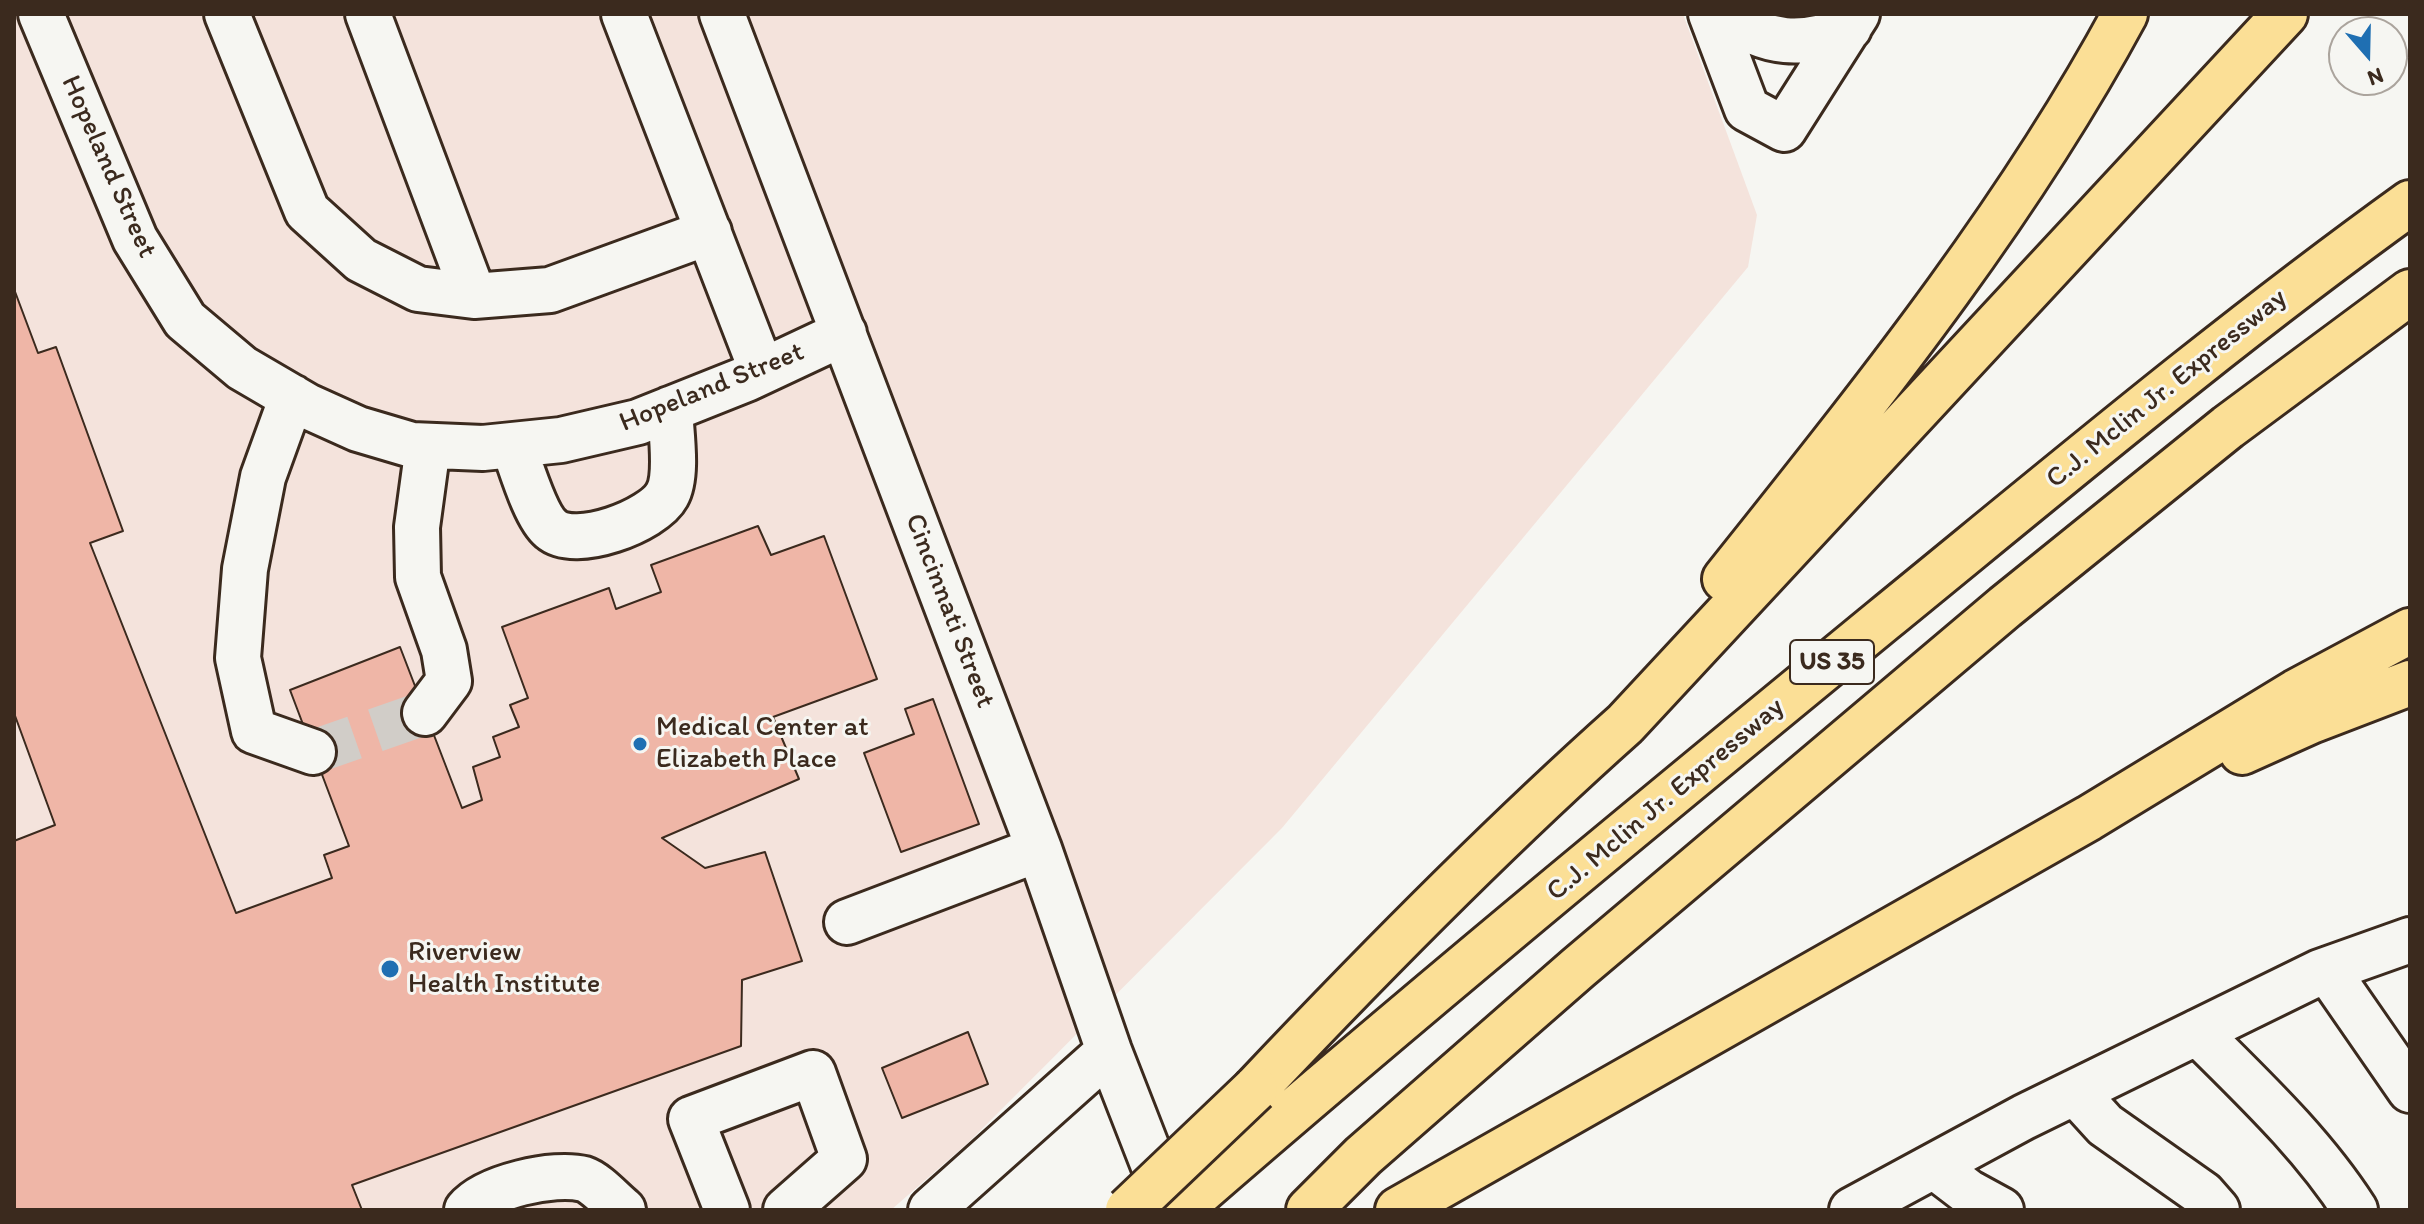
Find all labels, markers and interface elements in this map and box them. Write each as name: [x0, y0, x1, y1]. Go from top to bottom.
north arrow: [2328, 16, 2408, 96]
text: N: [2364, 62, 2387, 92]
street label: Hopeland Street: [53, 71, 163, 263]
street label: C.J. Mclin Jr. Expressway: [2040, 282, 2294, 496]
street label: Hopeland Street: [615, 336, 809, 440]
street label: Cincinnati Street: [897, 509, 1001, 713]
road number: US 35: [1790, 640, 1874, 684]
street label: C.J. Mclin Jr. Expressway: [1541, 691, 1791, 909]
place label: Medical Center at Elizabeth Place: [656, 711, 869, 777]
marker: Medical Center at Elizabeth Place: [631, 735, 649, 753]
place label: Riverview Health Institute: [408, 936, 600, 1002]
marker: Riverview Health Institute: [379, 958, 401, 980]

